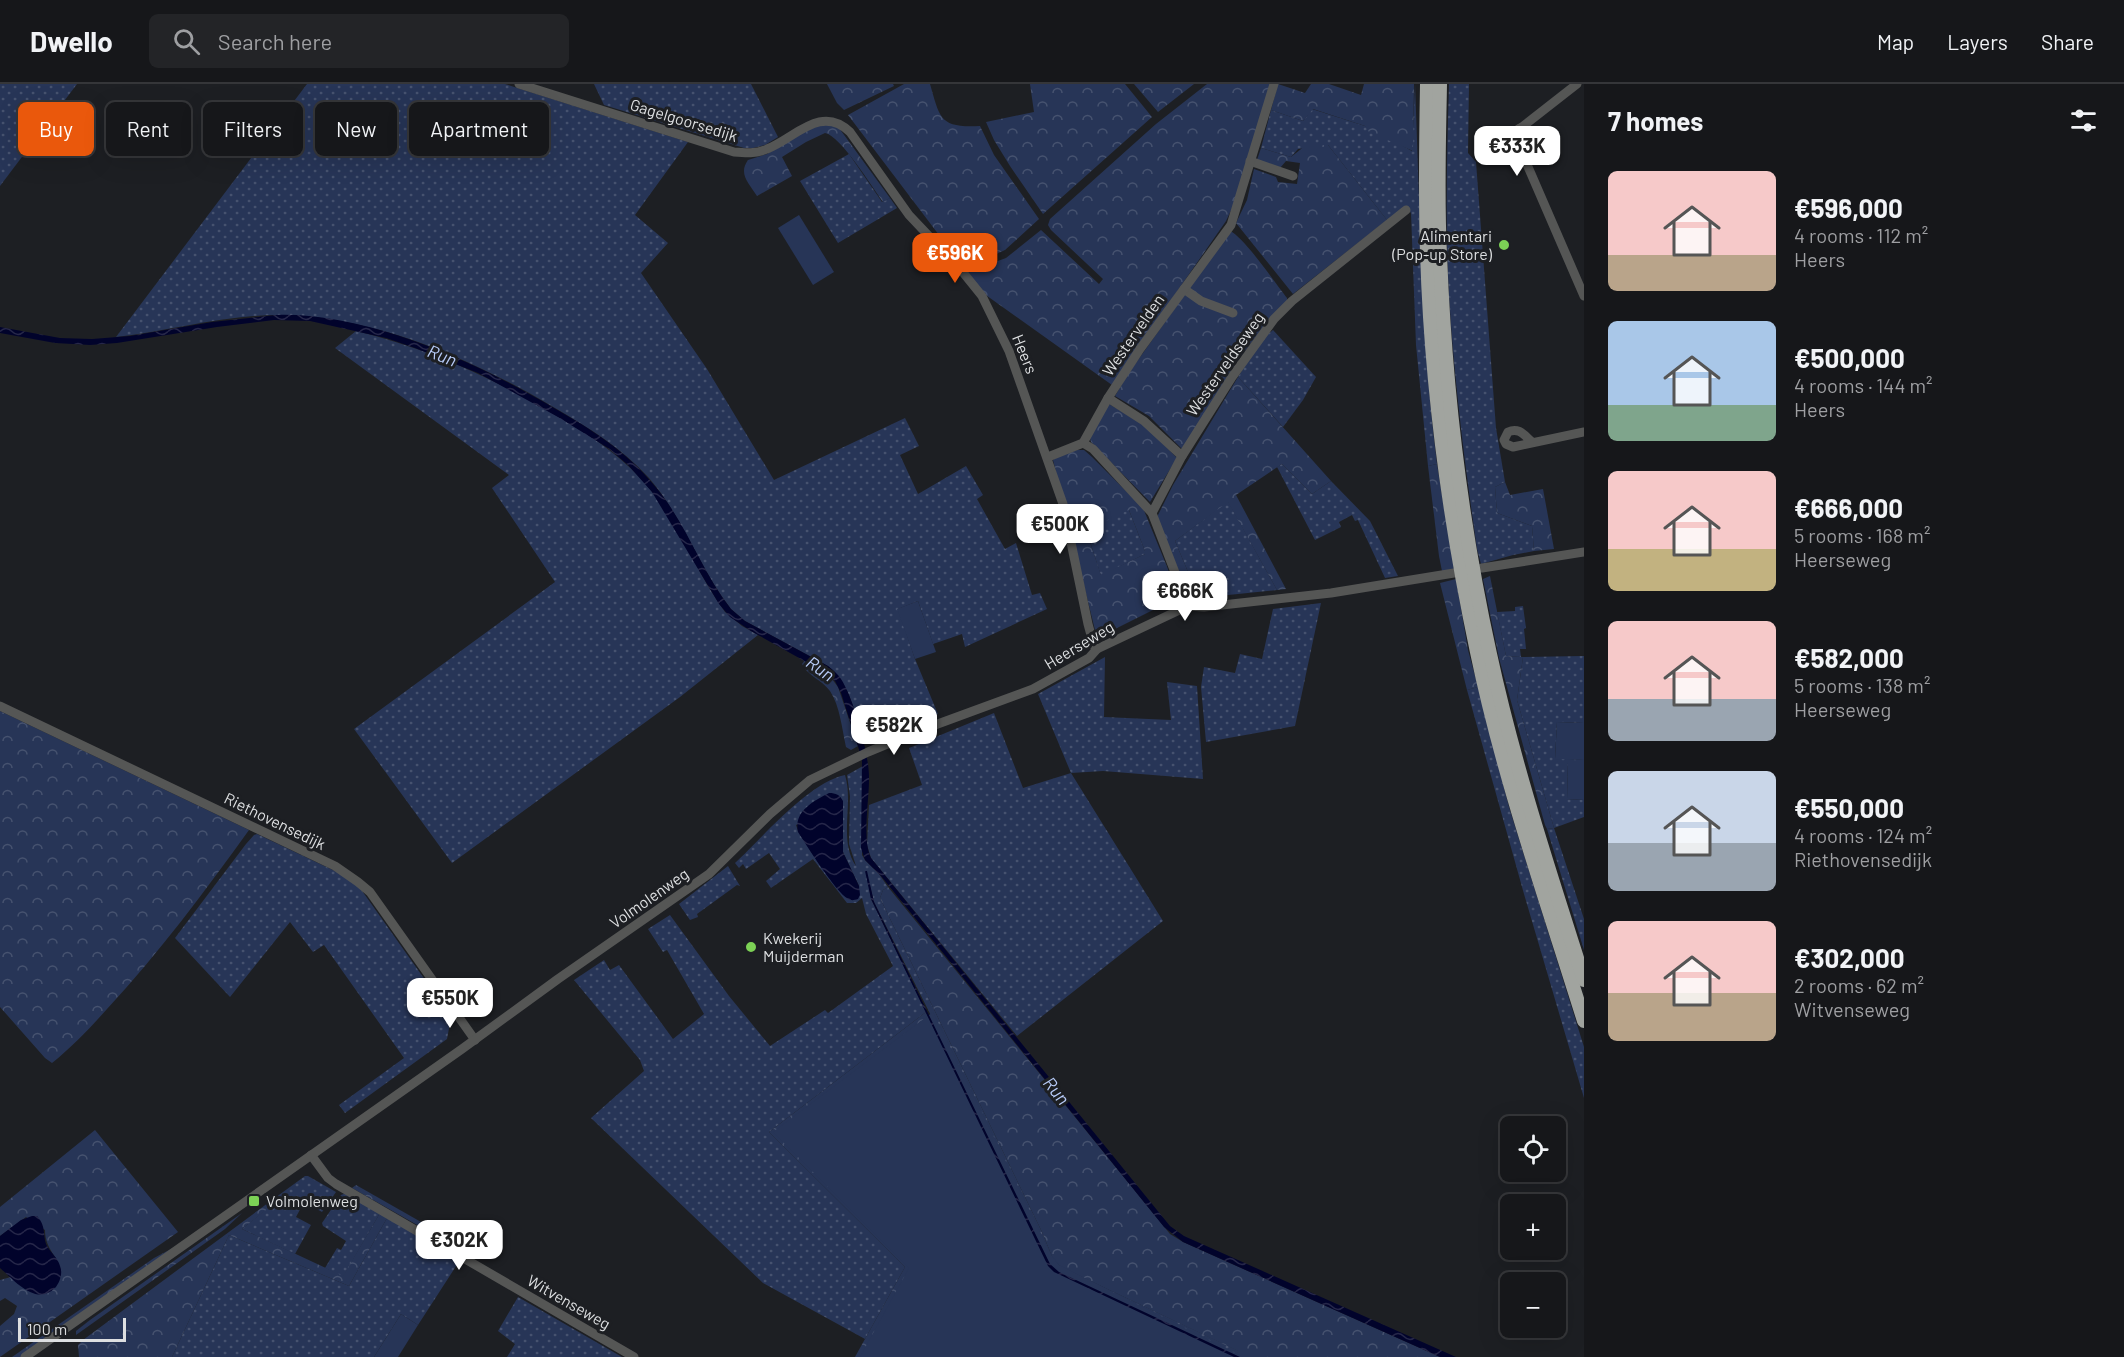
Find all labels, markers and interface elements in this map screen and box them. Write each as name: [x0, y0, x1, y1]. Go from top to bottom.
search box: [149, 14, 569, 68]
text: Dwello: [30, 24, 113, 58]
icon: search: [170, 25, 203, 58]
text: Search here: [218, 28, 332, 54]
text: Map: [1877, 29, 1914, 54]
text: Layers: [1947, 29, 2008, 54]
text: Share: [2041, 29, 2094, 54]
street label: Gagelgoorsedijk: [628, 94, 740, 145]
chip: Buy: [18, 102, 94, 156]
chip: Rent: [106, 102, 191, 156]
chip: Filters: [203, 102, 303, 156]
chip: New: [315, 102, 397, 156]
chip: Apartment: [409, 102, 549, 156]
icon: filters: [2067, 104, 2100, 137]
text: 7 homes: [1608, 105, 1703, 136]
pin: €333K: [1475, 126, 1559, 177]
text: €333K: [1488, 133, 1546, 157]
text: €596,000: [1794, 192, 1903, 223]
icon: home: [1656, 195, 1728, 267]
text: 4 rooms · 112 m²: [1794, 223, 1928, 247]
place label: Alimentari (Pop-up Store): [1391, 226, 1493, 263]
pin: €596K: [913, 233, 997, 284]
marker: Alimentari (Pop-up Store): [1497, 238, 1511, 252]
text: €596K: [926, 240, 984, 264]
text: Heers: [1794, 247, 1845, 271]
street label: Westervelden: [1098, 290, 1168, 379]
street label: Westerveldseweg: [1182, 308, 1267, 419]
street label: Heers: [1009, 331, 1042, 376]
water label: Run: [425, 339, 460, 371]
text: €500,000: [1794, 342, 1905, 373]
icon: home: [1656, 345, 1728, 417]
text: 4 rooms · 144 m²: [1794, 373, 1932, 397]
text: Heers: [1794, 397, 1845, 421]
text: €666,000: [1794, 492, 1903, 523]
icon: home: [1656, 495, 1728, 567]
pin: €500K: [1018, 504, 1102, 555]
text: €500K: [1031, 511, 1089, 535]
text: 5 rooms · 168 m²: [1794, 523, 1930, 547]
text: Heerseweg: [1794, 547, 1891, 571]
pin: €666K: [1143, 571, 1227, 622]
text: €666K: [1156, 578, 1214, 602]
street label: Heerseweg: [1041, 616, 1117, 673]
text: €582,000: [1794, 642, 1904, 673]
icon: home: [1656, 645, 1728, 717]
water label: Run: [802, 651, 839, 686]
text: 5 rooms · 138 m²: [1794, 673, 1930, 697]
text: Heerseweg: [1794, 697, 1891, 721]
pin: €582K: [852, 705, 936, 756]
text: €582K: [865, 712, 923, 736]
street label: Riethovensedijk: [221, 788, 329, 853]
text: €550,000: [1794, 792, 1904, 823]
icon: home: [1656, 795, 1728, 867]
text: 4 rooms · 124 m²: [1794, 823, 1932, 847]
text: Riethovensedijk: [1794, 847, 1932, 871]
street label: Volmolenweg: [606, 863, 692, 932]
place label: Kwekerij Muijderman: [763, 928, 844, 965]
marker: Kwekerij Muijderman: [744, 940, 758, 954]
text: €302,000: [1794, 942, 1905, 973]
icon: home: [1656, 945, 1728, 1017]
text: 2 rooms · 62 m²: [1794, 973, 1924, 997]
pin: €550K: [408, 978, 492, 1029]
text: €550K: [421, 985, 479, 1009]
text: Witvenseweg: [1794, 997, 1910, 1021]
water label: Run: [1039, 1072, 1075, 1109]
map controls: [1500, 1116, 1566, 1338]
button: locate: [1500, 1116, 1566, 1182]
place label: Volmolenweg: [266, 1191, 358, 1210]
marker: Volmolenweg: [247, 1194, 261, 1208]
button: +: [1500, 1194, 1566, 1260]
pin: €302K: [417, 1220, 501, 1271]
text: €302K: [430, 1227, 488, 1251]
street label: Witvenseweg: [524, 1270, 614, 1333]
button: −: [1500, 1272, 1566, 1338]
scale bar: [18, 1315, 126, 1342]
text: 100 m: [27, 1319, 67, 1338]

